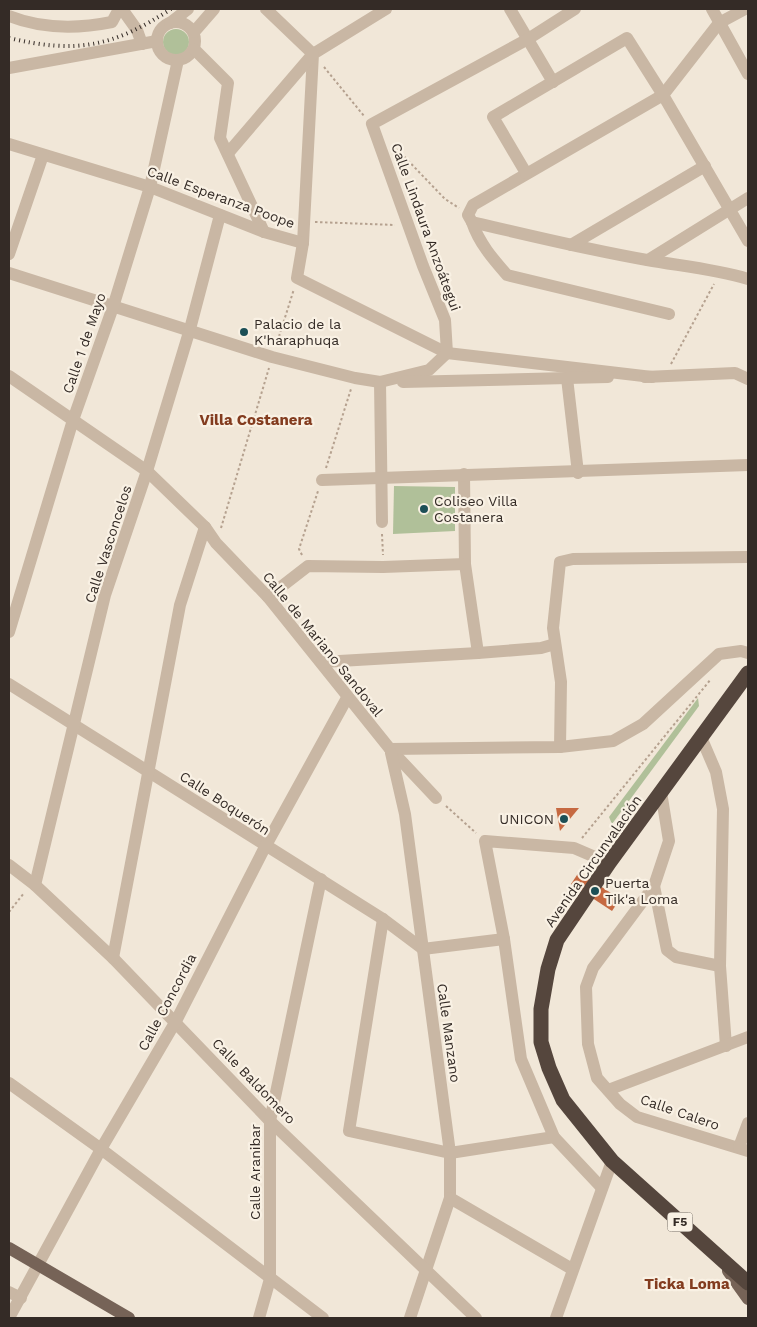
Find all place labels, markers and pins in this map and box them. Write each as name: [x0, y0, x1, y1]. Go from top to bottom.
place label: Palacio de la K'haraphuqa: [254, 316, 341, 348]
marker: Palacio de la K'haraphuqa: [238, 326, 250, 338]
place label: Coliseo Villa Costanera: [434, 493, 518, 525]
marker: Coliseo Villa Costanera: [418, 503, 430, 515]
place label: UNICON: [499, 811, 554, 827]
marker: UNICON: [558, 813, 570, 825]
place label: Puerta Tik'a Loma: [605, 875, 678, 907]
marker: Puerta Tik'a Loma: [589, 885, 601, 897]

